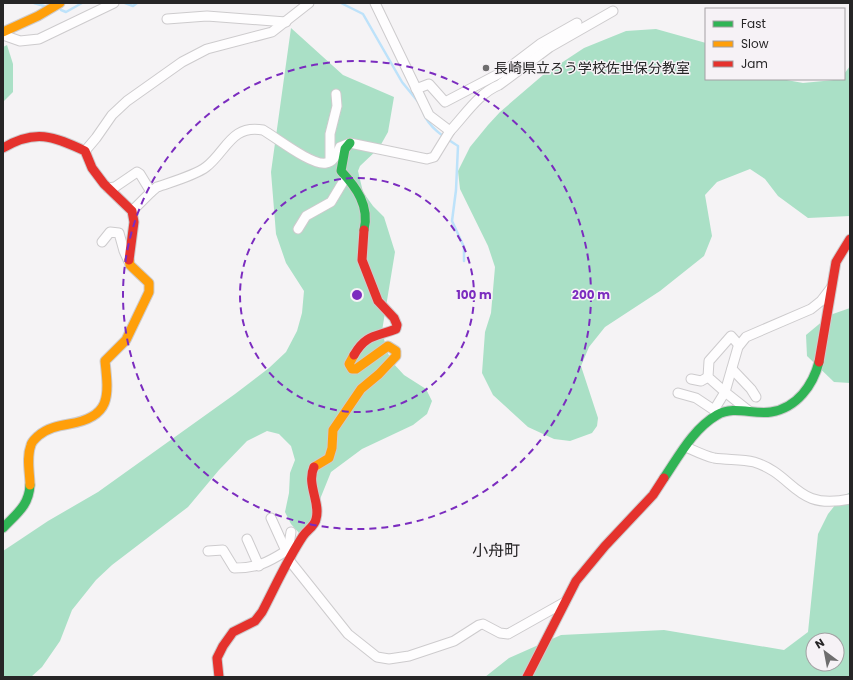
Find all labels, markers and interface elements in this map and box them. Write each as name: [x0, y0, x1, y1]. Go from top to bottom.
legend: [705, 8, 845, 80]
text: Fast: [741, 15, 766, 32]
text: Slow: [741, 35, 769, 52]
text: Jam: [741, 55, 768, 72]
place label: 長崎県立ろう学校佐世保分教室: [494, 58, 690, 78]
marker: 長崎県立ろう学校佐世保分教室: [481, 63, 491, 73]
text: 100 m: [456, 286, 492, 303]
text: 200 m: [572, 286, 610, 303]
centre of rings: [350, 288, 364, 302]
district label: 小舟町: [472, 539, 520, 562]
north arrow: [805, 632, 845, 672]
text: N: [812, 635, 827, 652]

